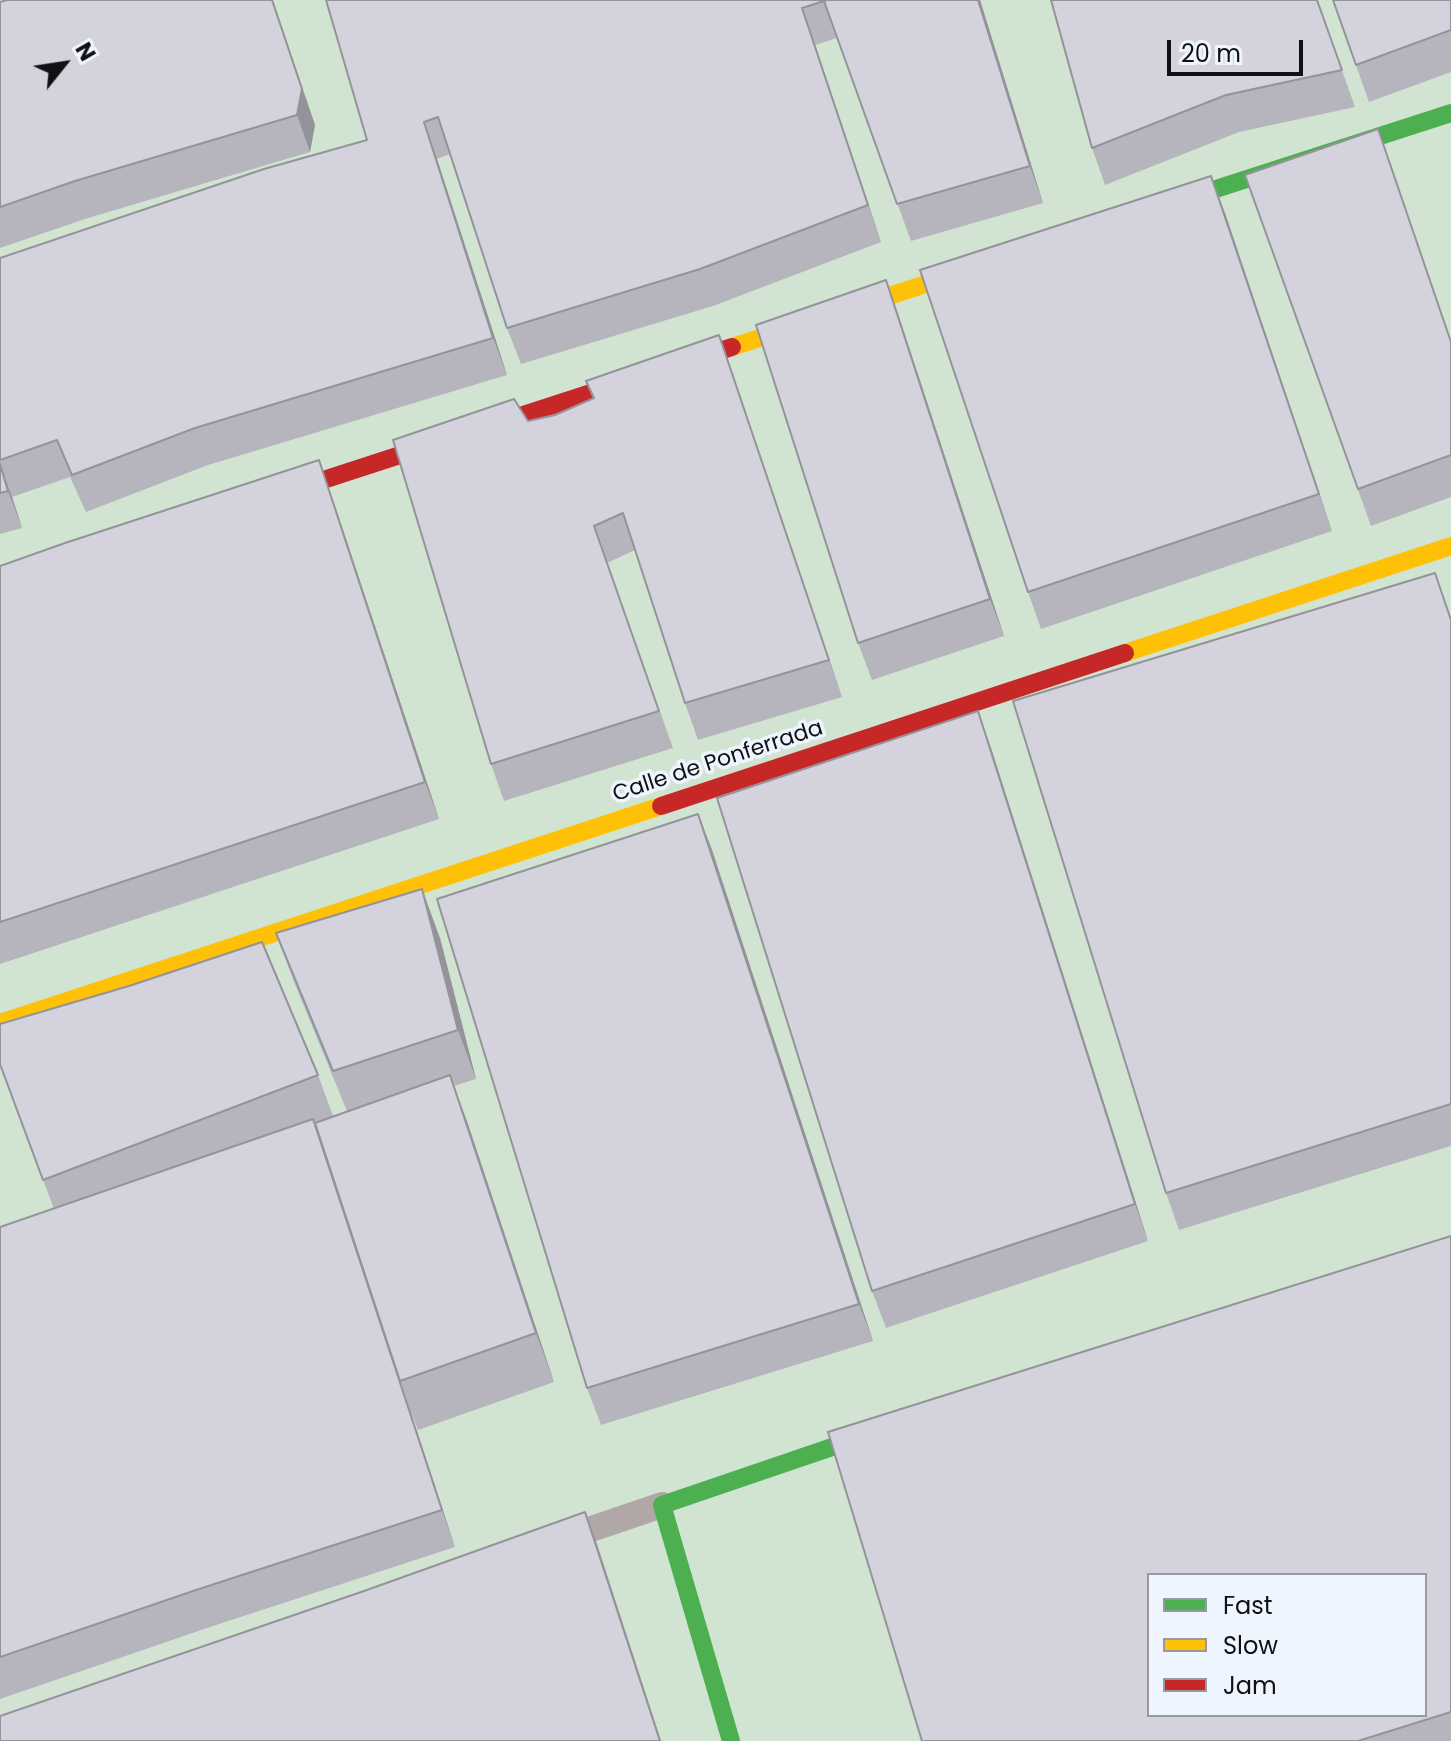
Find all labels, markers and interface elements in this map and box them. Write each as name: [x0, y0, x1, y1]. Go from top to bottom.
north arrow: [24, 24, 104, 104]
scale bar: [1171, 24, 1307, 74]
text: N: [68, 37, 103, 67]
text: 20 m: [1181, 37, 1241, 70]
street label: Calle de Ponferrada: [610, 716, 826, 808]
legend: [1147, 1573, 1427, 1717]
text: Fast: [1223, 1589, 1273, 1622]
text: Slow: [1223, 1629, 1278, 1662]
text: Jam: [1223, 1669, 1277, 1702]

